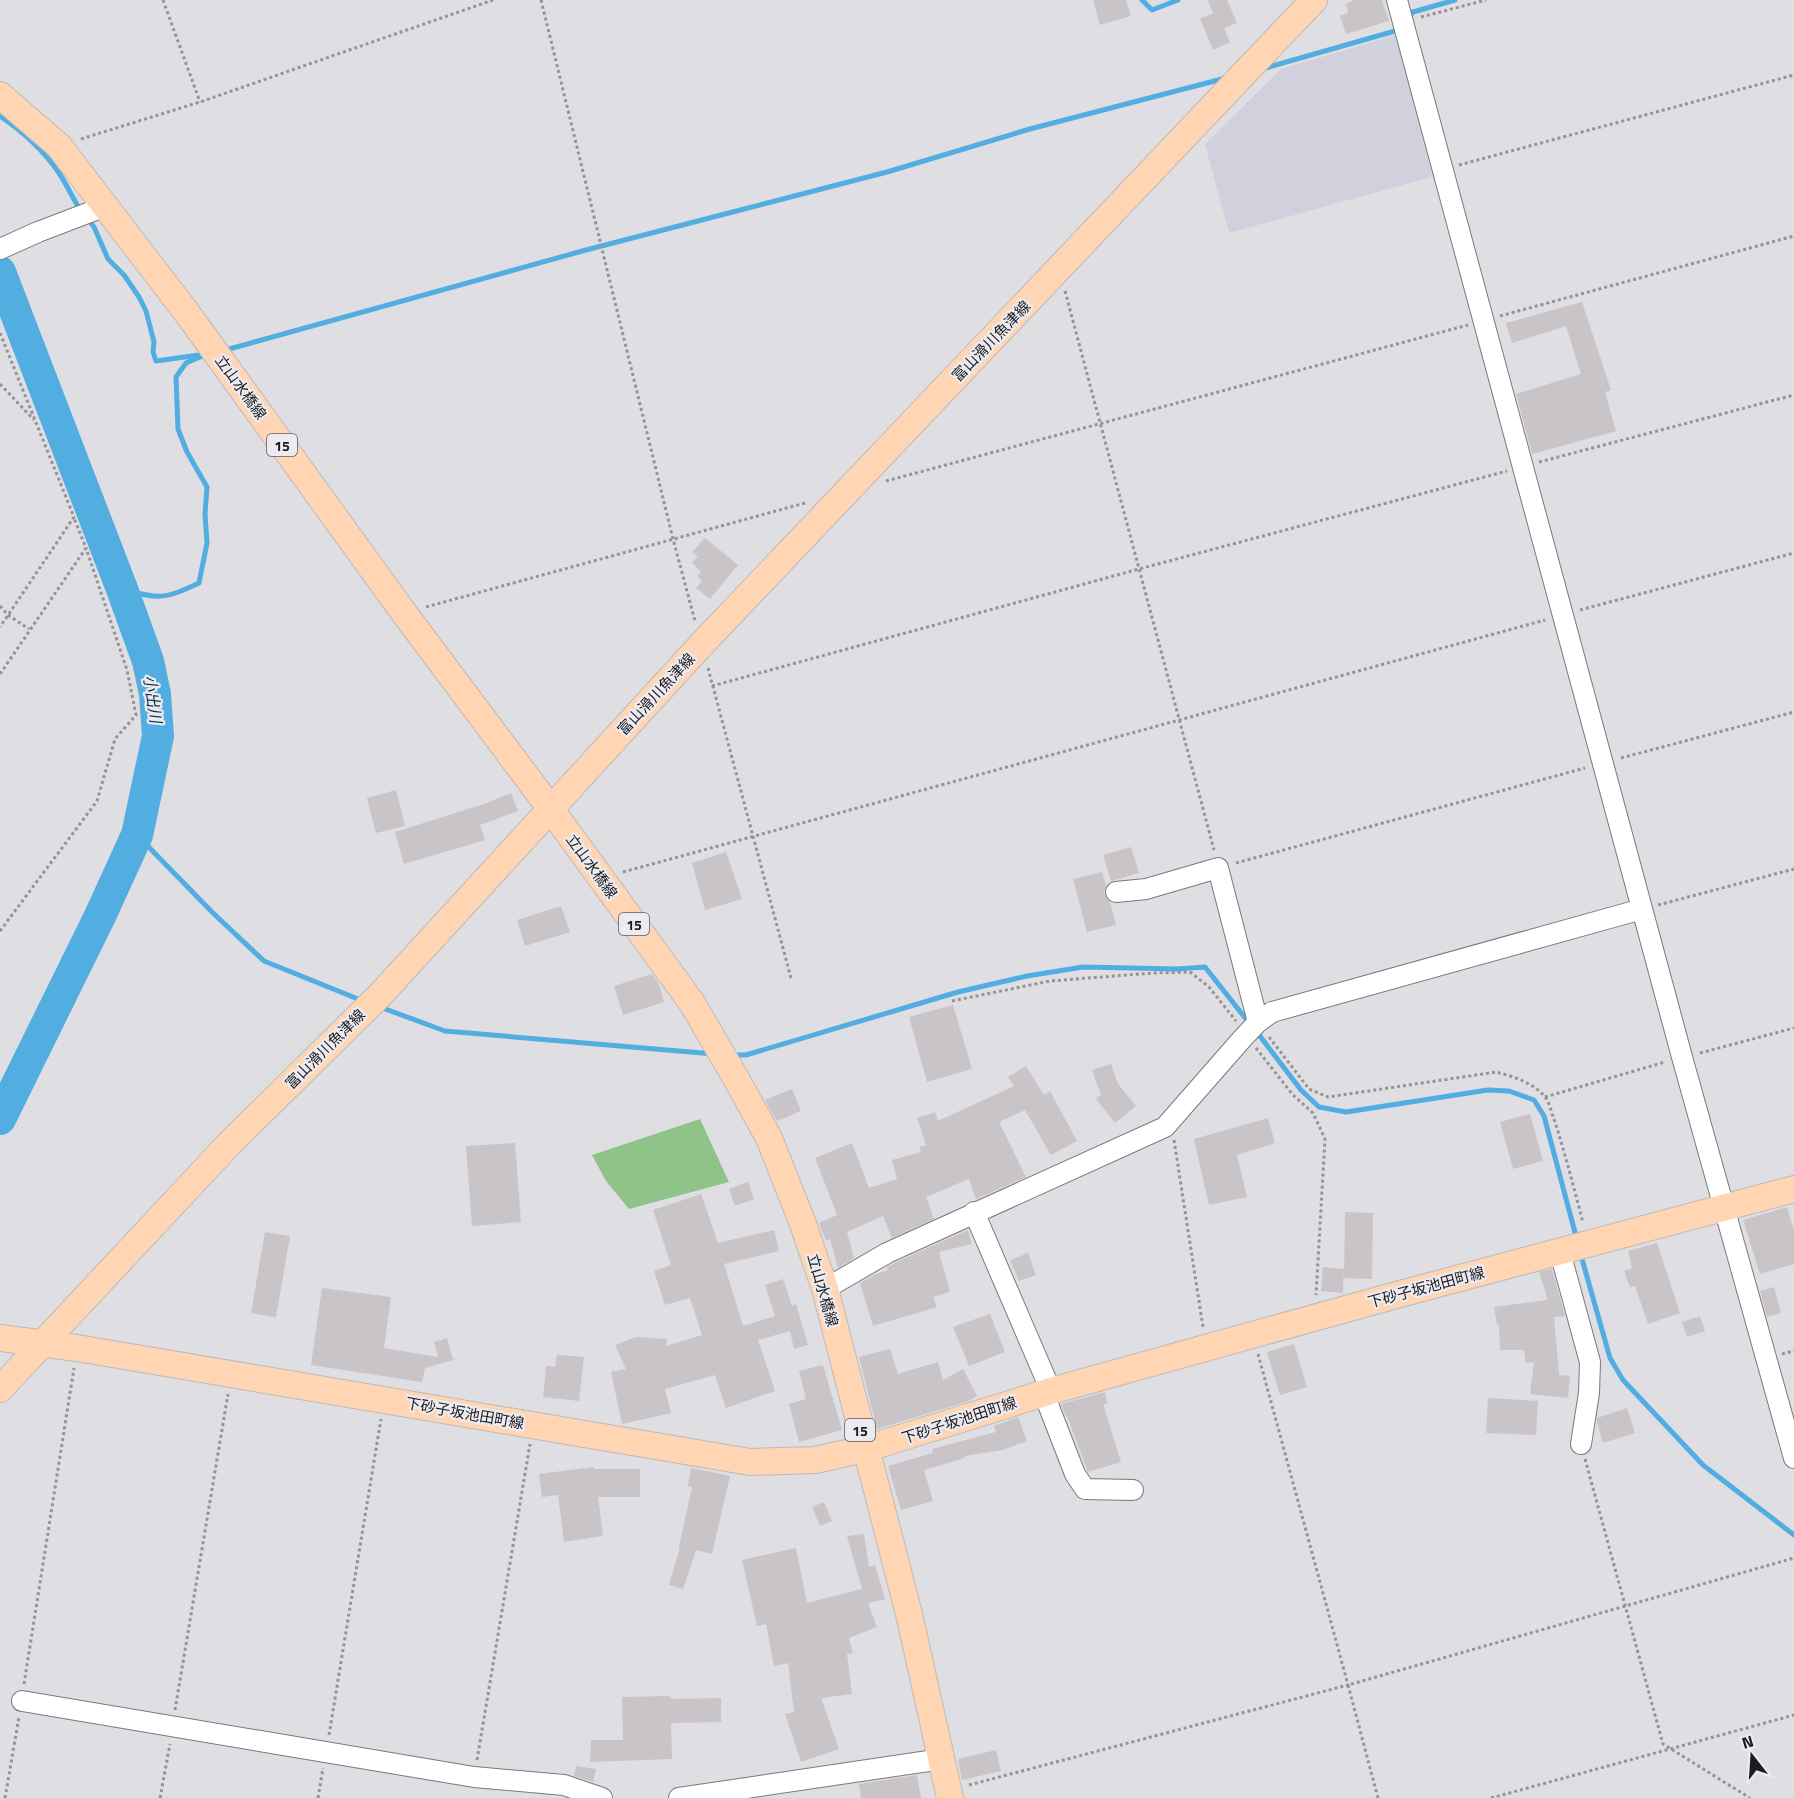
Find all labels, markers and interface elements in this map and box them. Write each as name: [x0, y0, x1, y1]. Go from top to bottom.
street label: 富山滑川魚津線: [946, 295, 1036, 387]
street label: 立山水橋線: [210, 350, 272, 424]
road number: 15: [267, 434, 297, 456]
street label: 富山滑川魚津線: [612, 648, 700, 740]
water label: 小出川: [138, 674, 169, 726]
street label: 立山水橋線: [561, 829, 623, 903]
road number: 15: [619, 913, 649, 935]
street label: 富山滑川魚津線: [280, 1004, 370, 1094]
street label: 立山水橋線: [802, 1251, 844, 1329]
street label: 下砂子坂池田町線: [1365, 1260, 1487, 1314]
street label: 下砂子坂池田町線: [404, 1391, 526, 1435]
street label: 下砂子坂池田町線: [898, 1391, 1020, 1449]
road number: 15: [845, 1419, 875, 1441]
north arrow: [1722, 1726, 1782, 1786]
text: N: [1739, 1729, 1756, 1755]

